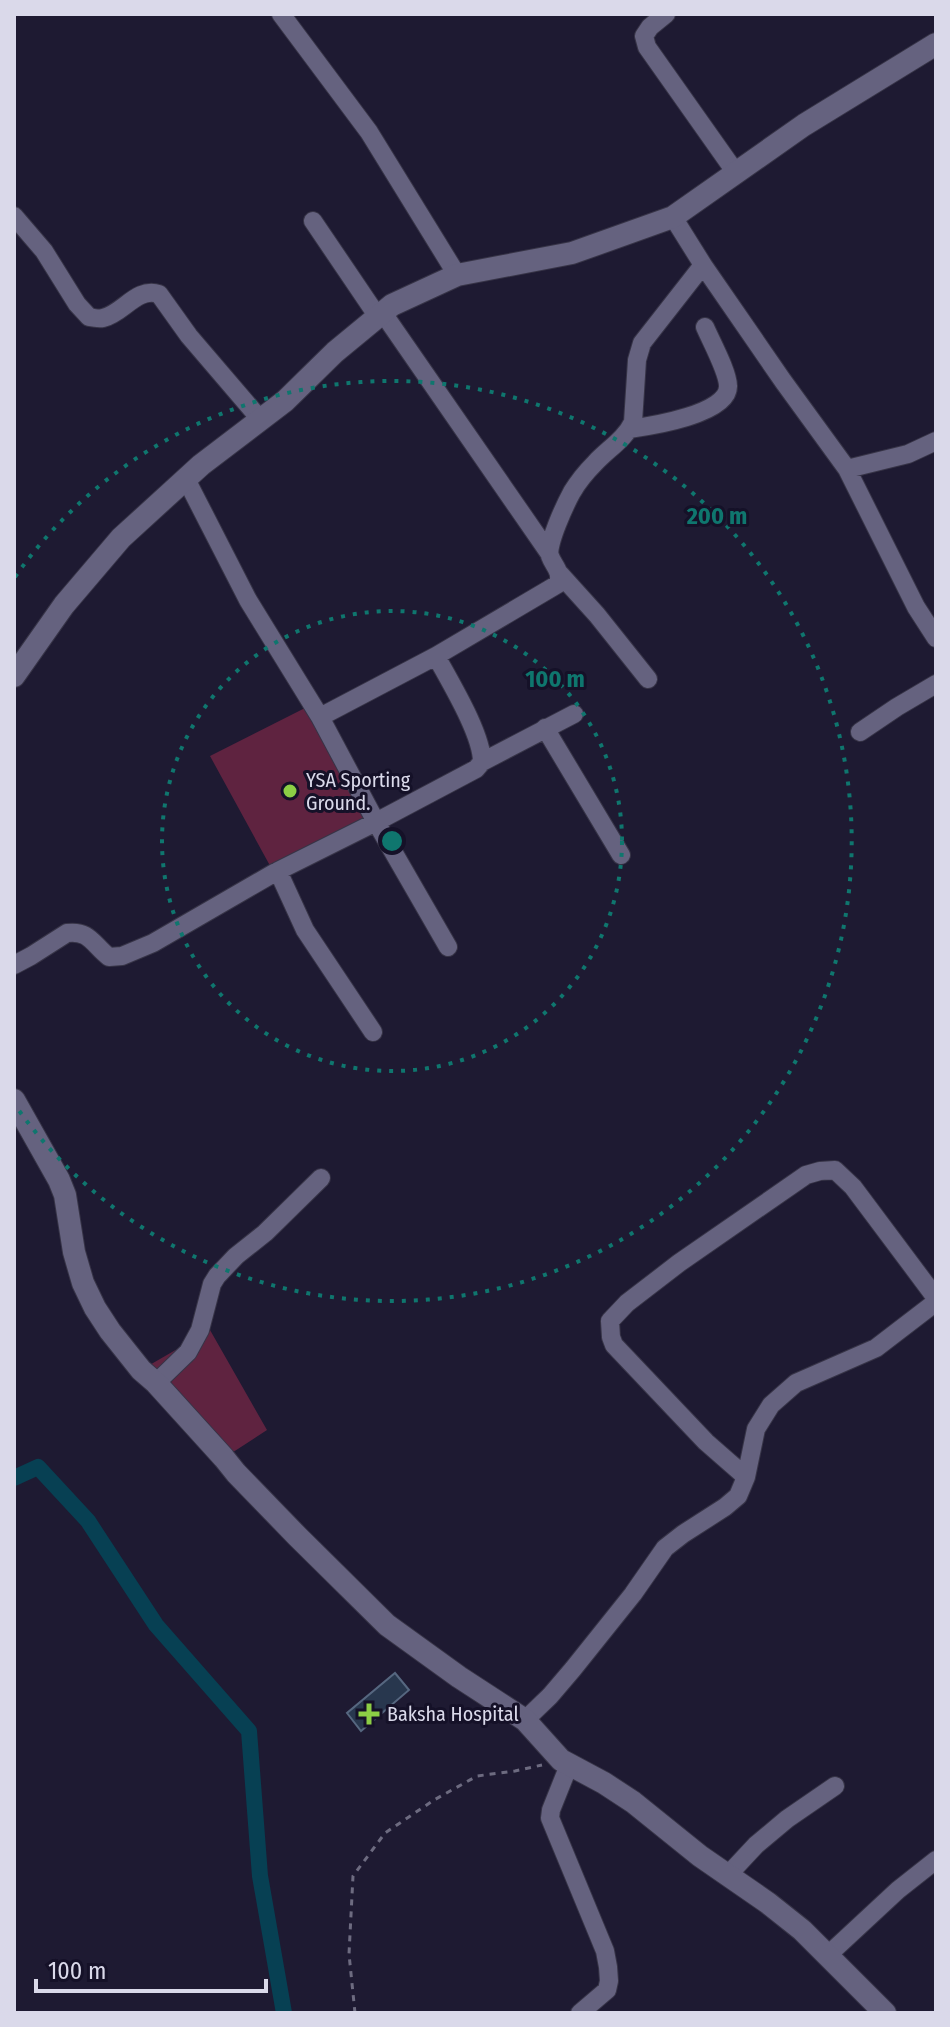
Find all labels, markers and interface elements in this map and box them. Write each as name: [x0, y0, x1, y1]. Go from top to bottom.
text: 200 m: [686, 502, 747, 530]
text: 100 m: [525, 665, 585, 693]
place label: YSA Sporting Ground.: [306, 768, 411, 815]
marker: YSA Sporting Ground.: [281, 782, 299, 800]
centre of rings: [378, 827, 406, 855]
place label: Baksha Hospital: [387, 1702, 519, 1726]
marker: Baksha Hospital: [358, 1703, 380, 1725]
scale bar: [36, 1943, 266, 1993]
text: 100 m: [48, 1957, 106, 1985]

